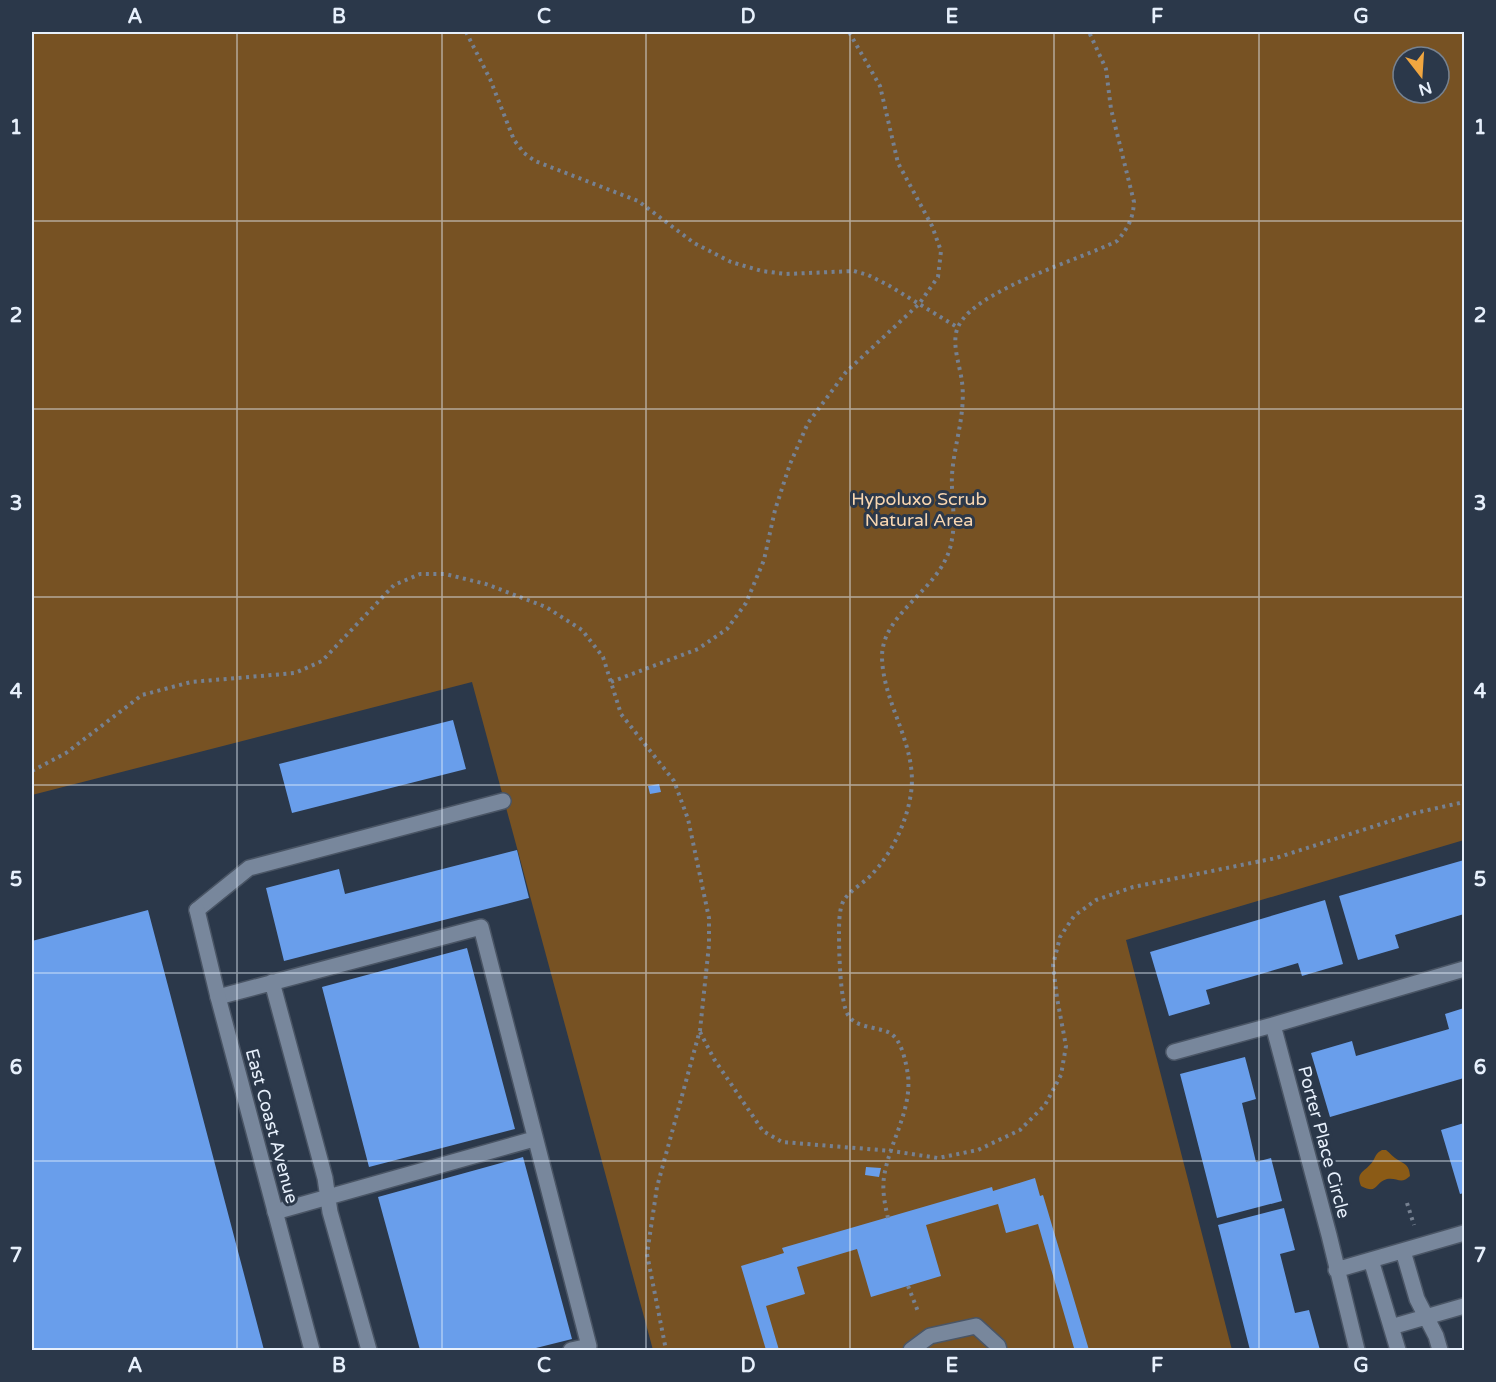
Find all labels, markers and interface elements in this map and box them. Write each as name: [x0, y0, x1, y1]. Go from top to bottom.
text: A: [128, 5, 143, 29]
text: B: [332, 5, 346, 29]
text: C: [537, 5, 551, 29]
text: D: [740, 5, 756, 29]
text: E: [946, 5, 959, 29]
text: F: [1151, 5, 1163, 29]
text: G: [1353, 5, 1369, 29]
north arrow: [1391, 45, 1451, 105]
text: N: [1416, 77, 1434, 100]
text: 1: [10, 116, 22, 140]
text: 1: [1474, 116, 1486, 140]
text: 2: [10, 304, 22, 328]
text: 2: [1474, 304, 1486, 328]
park label: Hypoluxo Scrub Natural Area: [851, 488, 987, 531]
text: 3: [10, 492, 22, 516]
text: 3: [1474, 492, 1486, 516]
text: 4: [10, 680, 23, 704]
text: 4: [1474, 680, 1487, 704]
text: 5: [10, 868, 22, 892]
text: 5: [1474, 868, 1486, 892]
street label: East Coast Avenue: [241, 1046, 303, 1206]
text: 6: [10, 1056, 22, 1080]
text: 6: [1474, 1056, 1486, 1080]
street label: Porter Place Circle: [1293, 1063, 1355, 1221]
text: 7: [10, 1244, 22, 1268]
text: 7: [1474, 1244, 1486, 1268]
text: A: [128, 1354, 143, 1378]
text: B: [332, 1354, 346, 1378]
text: C: [537, 1354, 551, 1378]
text: D: [740, 1354, 756, 1378]
text: E: [946, 1354, 959, 1378]
text: F: [1151, 1354, 1163, 1378]
text: G: [1353, 1354, 1369, 1378]

